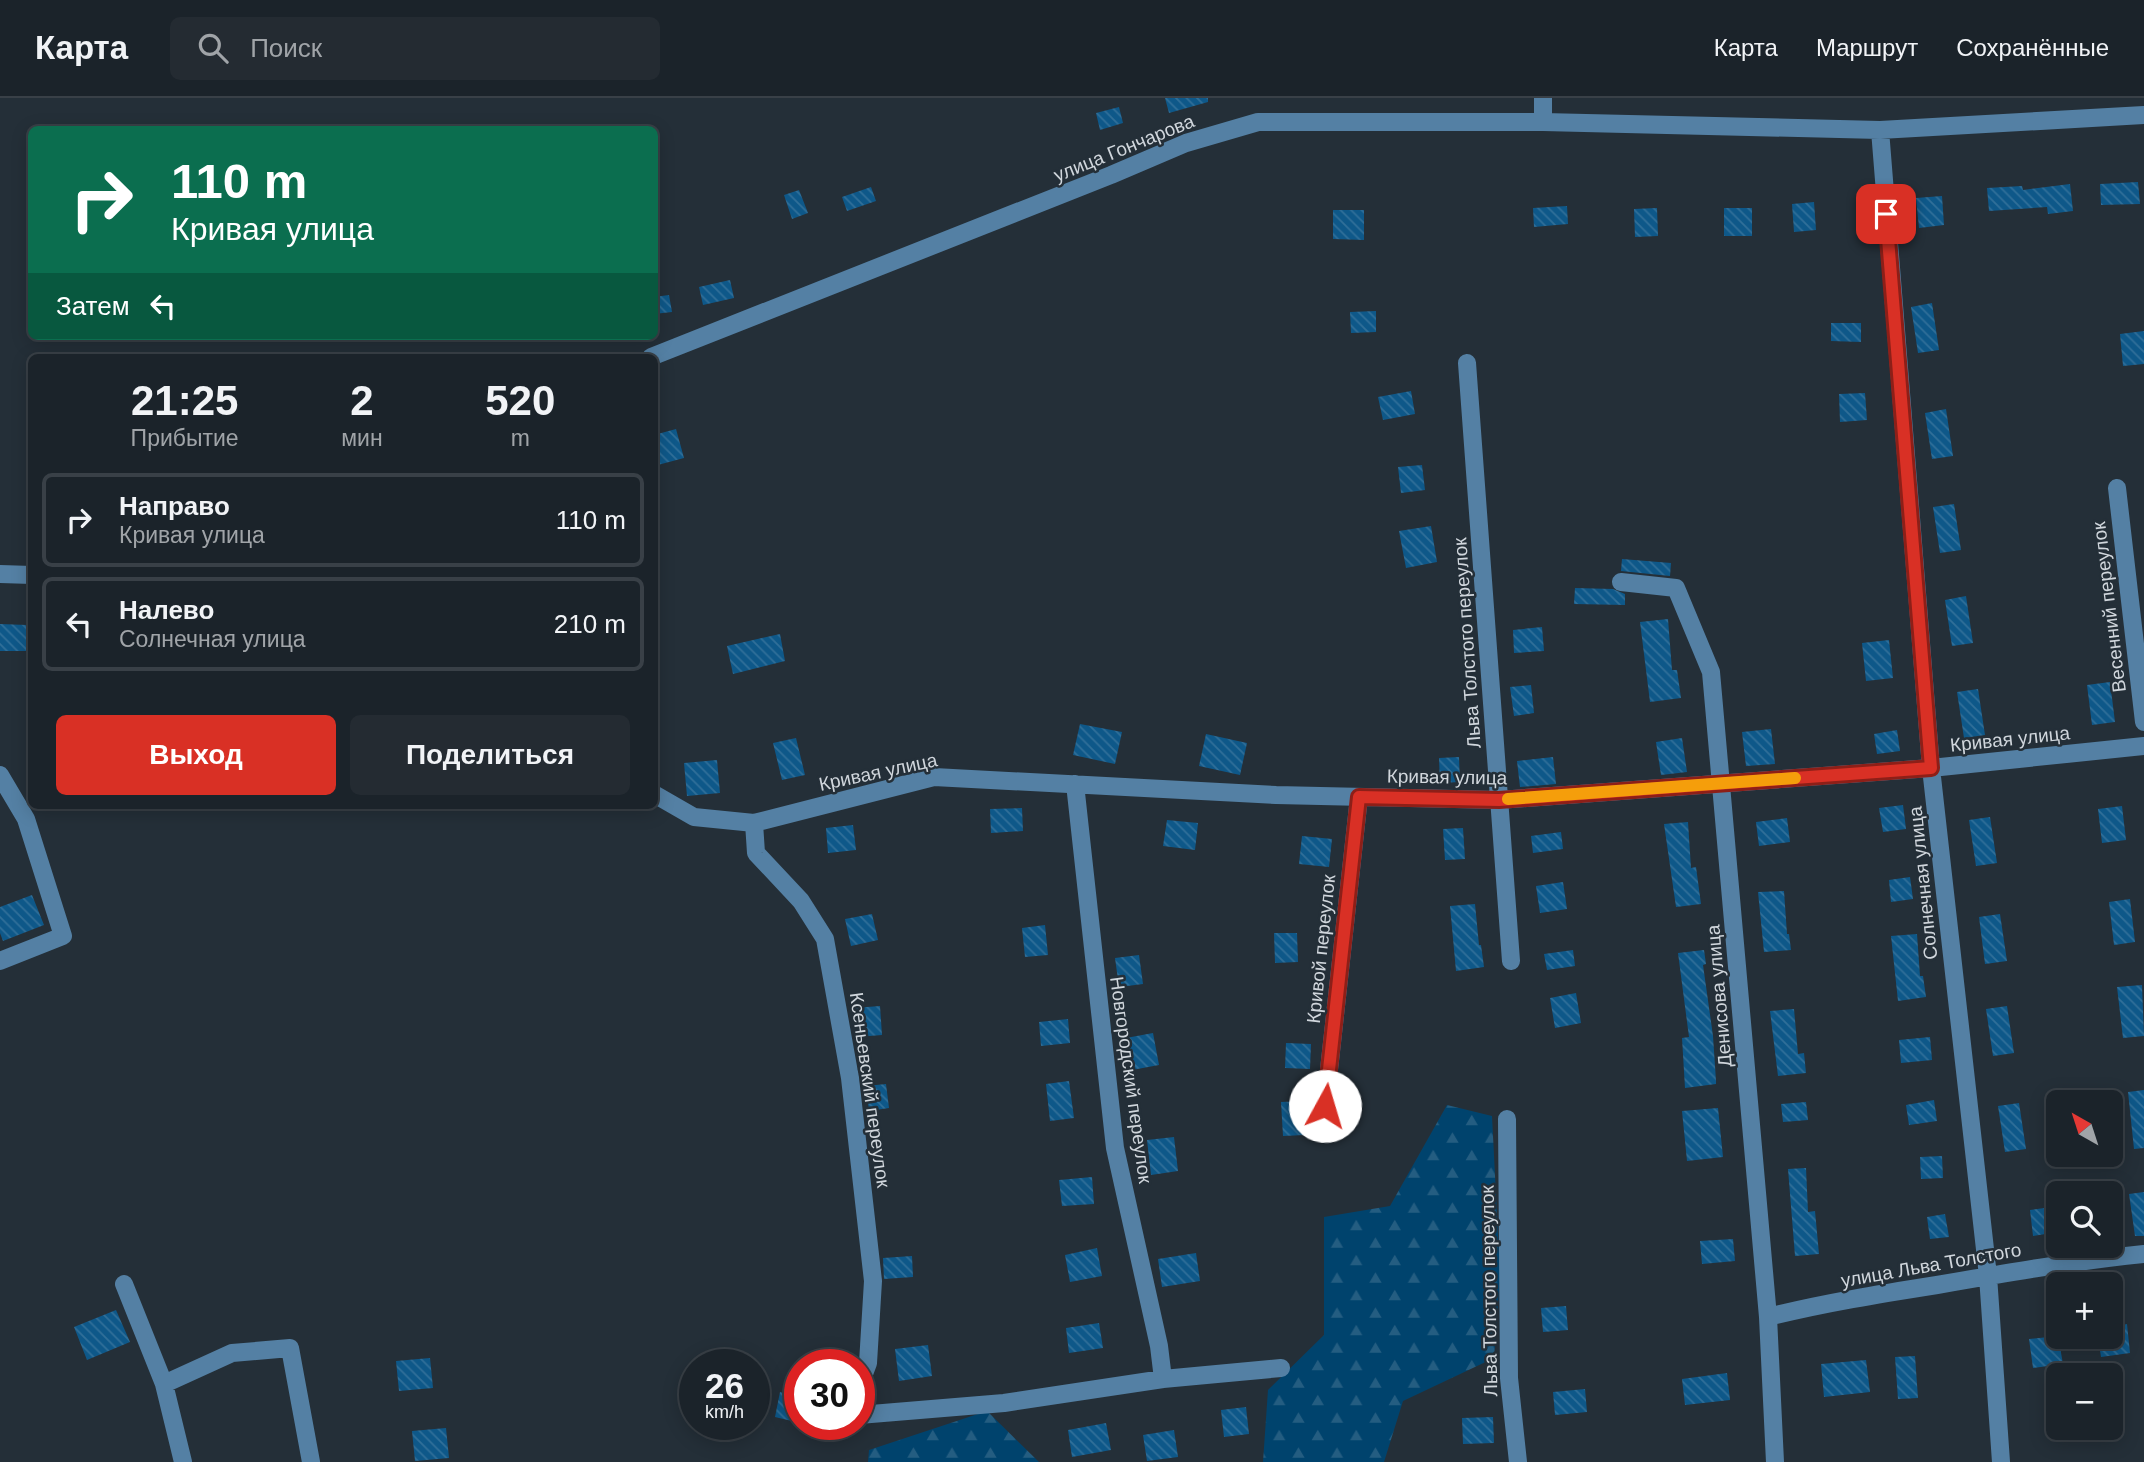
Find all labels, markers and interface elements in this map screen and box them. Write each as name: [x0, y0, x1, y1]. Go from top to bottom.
search box: [170, 17, 660, 80]
text: Карта: [35, 29, 128, 66]
icon: search: [194, 29, 232, 67]
text: Поиск: [250, 33, 322, 63]
text: Карта: [1714, 34, 1778, 61]
text: Маршрут: [1816, 34, 1918, 61]
text: Сохранённые: [1956, 34, 2109, 61]
street label: улица Гончарова: [1051, 110, 1198, 186]
icon: right: [56, 154, 147, 245]
text: 110 m: [171, 154, 307, 208]
pin: [1856, 184, 1916, 244]
icon: arrive: [1867, 195, 1905, 233]
text: Кривая улица: [171, 211, 374, 247]
icon: left: [144, 287, 182, 325]
text: Затем: [56, 291, 130, 321]
text: 21:25: [131, 377, 238, 424]
text: 2: [350, 377, 374, 424]
text: 520: [485, 377, 555, 424]
text: Прибытие: [131, 425, 239, 451]
text: мин: [341, 425, 383, 451]
text: m: [511, 425, 530, 451]
text: Направо: [119, 491, 230, 521]
icon: right: [60, 501, 98, 539]
text: 110 m: [556, 505, 626, 535]
street label: Весенний переулок: [2088, 520, 2130, 694]
text: Кривая улица: [119, 522, 265, 548]
street label: Льва Толстого переулок: [1449, 536, 1485, 749]
text: Налево: [119, 595, 214, 625]
icon: left: [60, 605, 98, 643]
text: 210 m: [554, 609, 626, 639]
text: Солнечная улица: [119, 626, 306, 652]
button: Выход: [56, 715, 336, 795]
button: Поделиться: [350, 715, 630, 795]
street label: Кривая улица: [1949, 722, 2071, 756]
street label: Кривая улица: [817, 749, 940, 795]
street label: Кривая улица: [1387, 765, 1508, 789]
street label: Солнечная улица: [1904, 805, 1941, 961]
street label: Кривой переулок: [1303, 873, 1339, 1025]
street label: Денисова улица: [1702, 924, 1736, 1068]
street label: Новгородский переулок: [1106, 975, 1156, 1185]
street label: Ксеньевский переулок: [846, 991, 894, 1190]
position arrow: [1288, 1069, 1362, 1143]
north arrow: [2046, 1090, 2123, 1167]
map controls: [2046, 1090, 2123, 1440]
button: search: [2046, 1181, 2123, 1258]
street label: Льва Толстого переулок: [1477, 1184, 1501, 1397]
street label: улица Льва Толстого: [1839, 1239, 2023, 1291]
button: +: [2046, 1272, 2123, 1349]
speed limit sign: 30: [784, 1349, 875, 1440]
button: −: [2046, 1363, 2123, 1440]
text: 26: [705, 1366, 744, 1405]
text: km/h: [705, 1402, 744, 1422]

